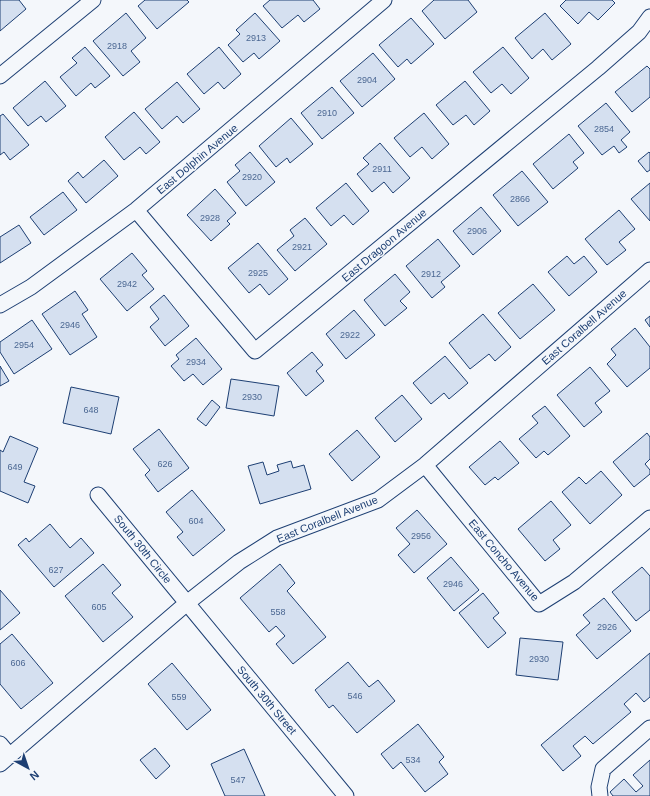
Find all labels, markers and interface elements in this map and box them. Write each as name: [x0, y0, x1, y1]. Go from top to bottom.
house number: 2913: [246, 33, 266, 43]
house number: 2918: [107, 41, 127, 51]
house number: 2904: [357, 75, 377, 85]
house number: 2910: [317, 108, 337, 118]
street label: East Dolphin Avenue: [154, 122, 240, 196]
house number: 2854: [594, 124, 614, 134]
house number: 2911: [372, 164, 392, 174]
house number: 2920: [242, 172, 262, 182]
house number: 2866: [510, 194, 530, 204]
street label: East Dragoon Avenue: [339, 206, 429, 284]
house number: 2928: [200, 213, 220, 223]
house number: 2906: [467, 226, 487, 236]
house number: 2921: [292, 242, 312, 252]
house number: 2925: [248, 268, 268, 278]
house number: 2912: [421, 269, 441, 279]
house number: 2942: [117, 279, 137, 289]
street label: East Coralbell Avenue: [539, 287, 629, 367]
house number: 2946: [60, 320, 80, 330]
house number: 2922: [340, 330, 360, 340]
house number: 2954: [14, 340, 34, 350]
house number: 2934: [186, 357, 206, 367]
house number: 2930: [242, 392, 262, 402]
house number: 648: [83, 405, 99, 415]
house number: 626: [157, 459, 173, 469]
house number: 649: [7, 462, 23, 472]
street label: East Coralbell Avenue: [275, 493, 379, 545]
street label: South 30th Circle: [112, 512, 174, 586]
house number: 604: [188, 516, 204, 526]
street label: East Concho Avenue: [466, 517, 542, 603]
house number: 2956: [411, 531, 431, 541]
house number: 627: [48, 565, 64, 575]
house number: 2946: [443, 579, 463, 589]
house number: 605: [91, 602, 107, 612]
house number: 558: [270, 607, 286, 617]
house number: 2926: [597, 622, 617, 632]
house number: 2930: [529, 654, 549, 664]
house number: 606: [10, 658, 26, 668]
street label: South 30th Street: [235, 663, 299, 737]
house number: 546: [347, 691, 363, 701]
house number: 559: [171, 692, 187, 702]
north arrow: [8, 748, 48, 788]
house number: 534: [405, 755, 421, 765]
text: N: [27, 769, 41, 783]
house number: 547: [230, 775, 246, 785]

